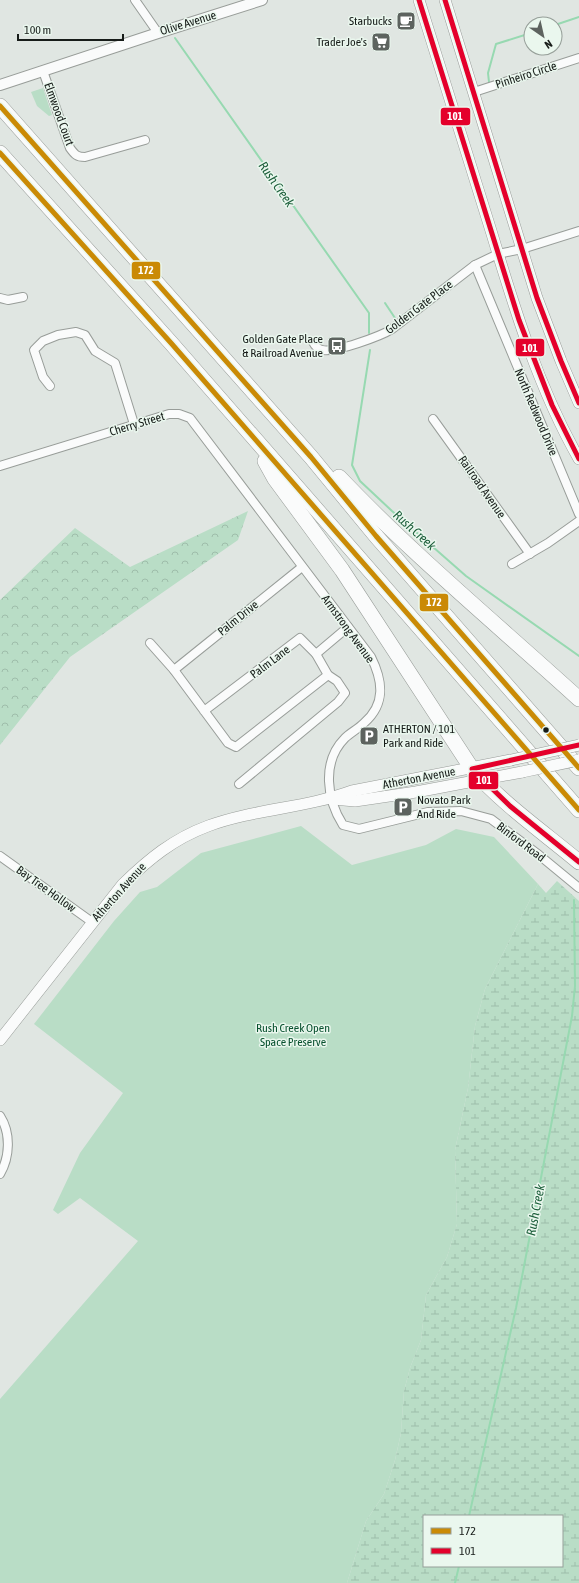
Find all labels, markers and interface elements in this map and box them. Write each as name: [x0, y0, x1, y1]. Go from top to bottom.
street label: Olive Avenue: [158, 8, 218, 38]
cafe icon: Starbucks: [395, 10, 417, 32]
place label: Starbucks: [349, 14, 392, 28]
scale bar: [18, 16, 123, 42]
north arrow: [523, 16, 563, 56]
text: 100 m: [24, 23, 51, 37]
supermarket icon: Trader Joe's: [370, 31, 392, 53]
place label: Trader Joe's: [316, 35, 367, 49]
text: N: [543, 37, 555, 51]
street label: Pinheiro Circle: [494, 58, 558, 92]
street label: Elmwood Court: [41, 80, 77, 148]
line badge: 101: [440, 107, 471, 126]
text: 101: [447, 110, 463, 122]
water label: Rush Creek: [256, 159, 298, 210]
line badge: 172: [131, 261, 161, 280]
text: 172: [138, 264, 154, 276]
street label: Golden Gate Place: [383, 277, 455, 337]
place label: Golden Gate Place & Railroad Avenue: [242, 332, 323, 360]
bus stop icon: Golden Gate Place & Railroad Avenue: [326, 335, 348, 357]
line badge: 101: [515, 338, 545, 357]
text: 101: [522, 342, 538, 354]
street label: North Redwood Drive: [511, 366, 561, 458]
street label: Cherry Street: [108, 409, 167, 439]
street label: Railroad Avenue: [455, 453, 509, 521]
water label: Rush Creek: [390, 507, 439, 554]
street label: Armstrong Avenue: [319, 592, 377, 666]
line badge: 172: [419, 593, 449, 612]
text: 172: [426, 596, 442, 608]
street label: Palm Drive: [215, 597, 261, 639]
street label: Palm Lane: [247, 643, 293, 681]
place label: ATHERTON / 101 Park and Ride: [383, 722, 455, 750]
parking icon: ATHERTON / 101 Park and Ride: [358, 725, 380, 747]
unlabelled marker: [541, 725, 551, 735]
street label: Atherton Avenue: [381, 764, 457, 792]
line badge: 101: [468, 771, 499, 790]
text: 101: [476, 774, 492, 786]
place label: Novato Park And Ride: [417, 793, 471, 821]
parking icon: Novato Park And Ride: [392, 796, 414, 818]
street label: Binford Road: [494, 819, 548, 865]
street label: Atherton Avenue: [89, 860, 149, 924]
street label: Bay Tree Hollow: [14, 863, 78, 915]
park label: Rush Creek Open Space Preserve: [256, 1021, 330, 1049]
water label: Rush Creek: [523, 1183, 548, 1237]
legend: [423, 1515, 563, 1567]
text: 172: [459, 1524, 476, 1538]
text: 101: [459, 1544, 476, 1558]

